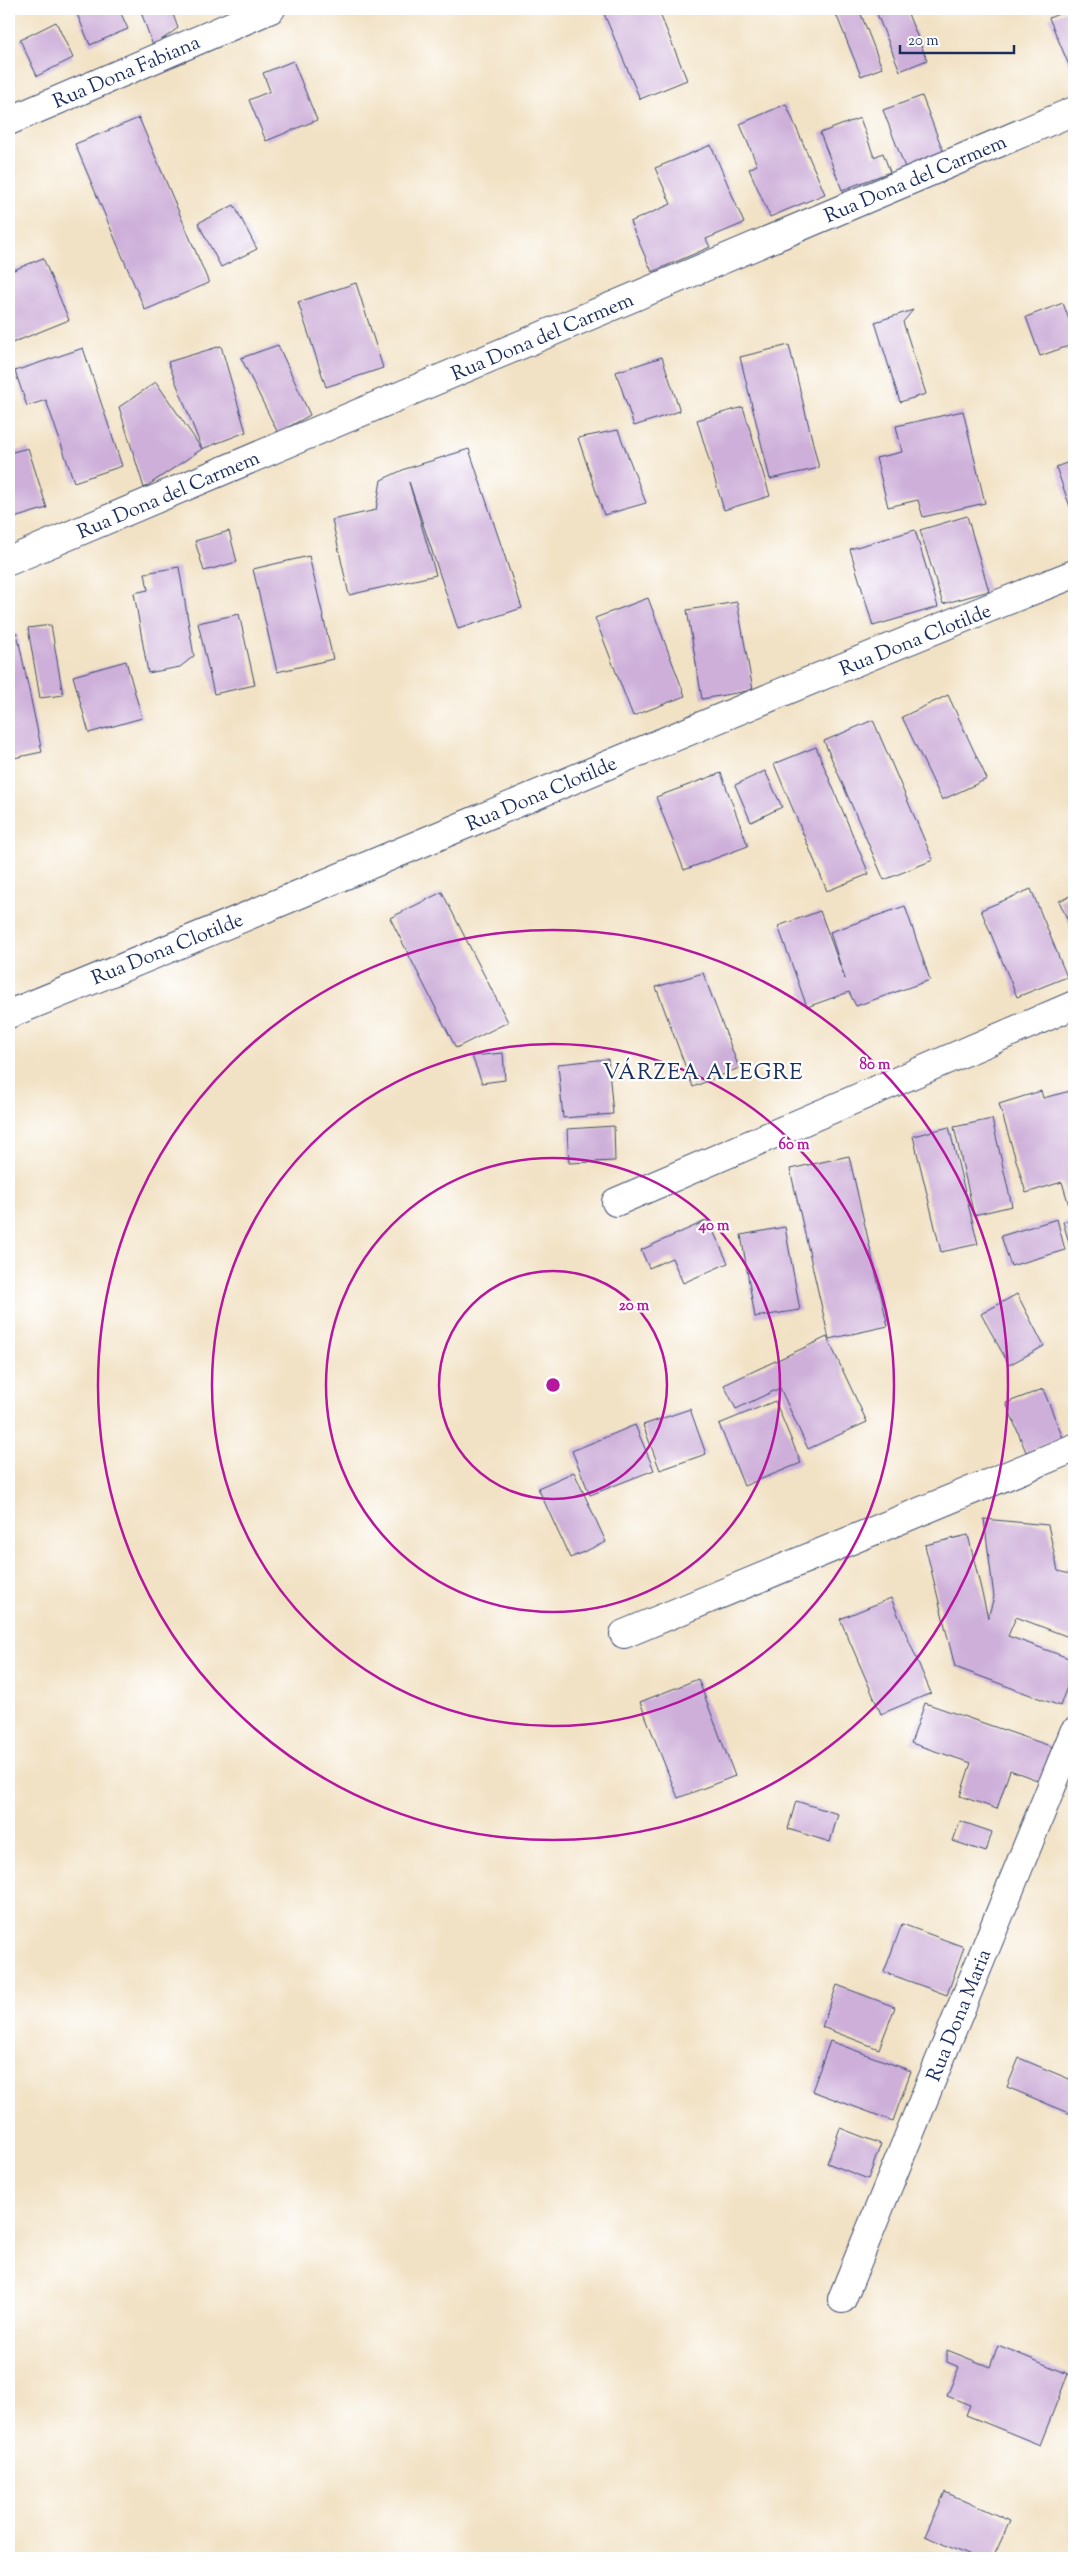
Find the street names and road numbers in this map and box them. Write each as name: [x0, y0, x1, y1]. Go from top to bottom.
street label: Rua Dona Fabiana: [49, 29, 205, 117]
street label: Rua Dona del Carmem: [820, 129, 1012, 232]
street label: Rua Dona del Carmem: [447, 287, 639, 390]
street label: Rua Dona del Carmem: [73, 445, 265, 548]
street label: Rua Dona Clotilde: [836, 598, 996, 685]
street label: Rua Dona Clotilde: [462, 750, 622, 840]
street label: Rua Dona Clotilde: [88, 907, 248, 994]
street label: Rua Dona Maria: [921, 1945, 1000, 2087]

